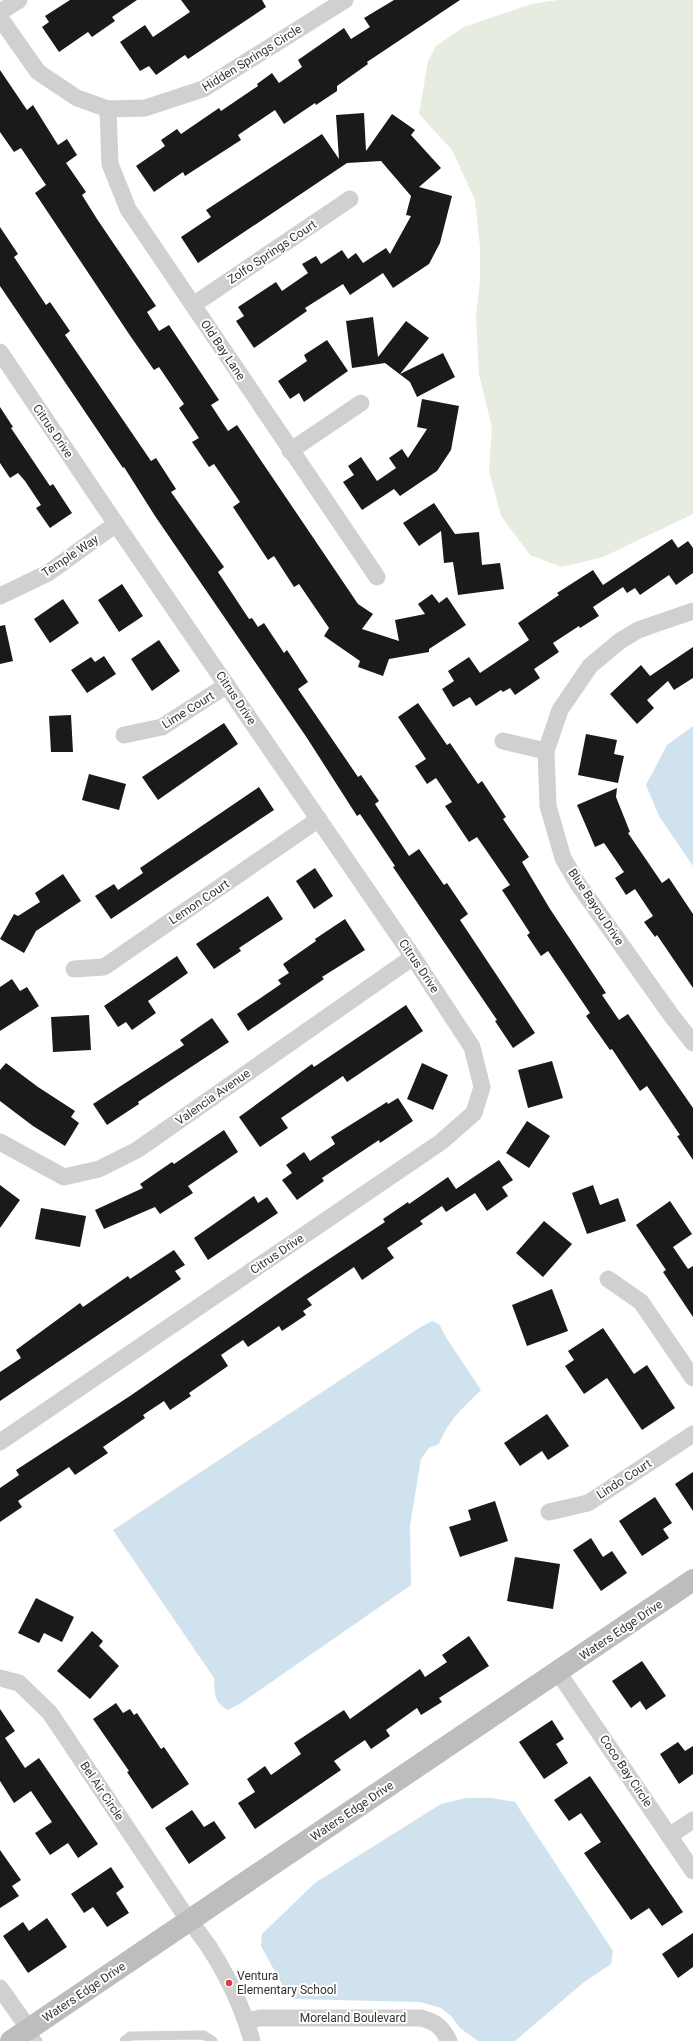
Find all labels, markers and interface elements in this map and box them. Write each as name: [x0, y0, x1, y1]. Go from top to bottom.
street label: Hidden Springs Circle: [200, 22, 304, 94]
street label: Zolfo Springs Court: [225, 217, 319, 287]
street label: Old Bay Lane: [198, 317, 248, 383]
street label: Citrus Drive: [30, 402, 76, 460]
street label: Temple Way: [39, 532, 101, 580]
street label: Citrus Drive: [213, 669, 259, 727]
street label: Lime Court: [159, 688, 217, 732]
street label: Blue Bayou Drive: [565, 866, 627, 948]
street label: Lemon Court: [166, 877, 232, 927]
street label: Citrus Drive: [396, 937, 442, 995]
street label: Valencia Avenue: [173, 1066, 253, 1128]
street label: Citrus Drive: [248, 1231, 306, 1277]
street label: Lindo Court: [594, 1456, 654, 1502]
street label: Waters Edge Drive: [577, 1597, 665, 1663]
street label: Coco Bay Circle: [597, 1732, 655, 1810]
street label: Bel Air Circle: [77, 1759, 127, 1823]
street label: Waters Edge Drive: [308, 1778, 396, 1844]
street label: Waters Edge Drive: [40, 1959, 128, 2025]
place label: Ventura Elementary School: [237, 1969, 337, 1997]
marker: Ventura Elementary School: [224, 1978, 234, 1988]
street label: Moreland Boulevard: [300, 2011, 406, 2025]

